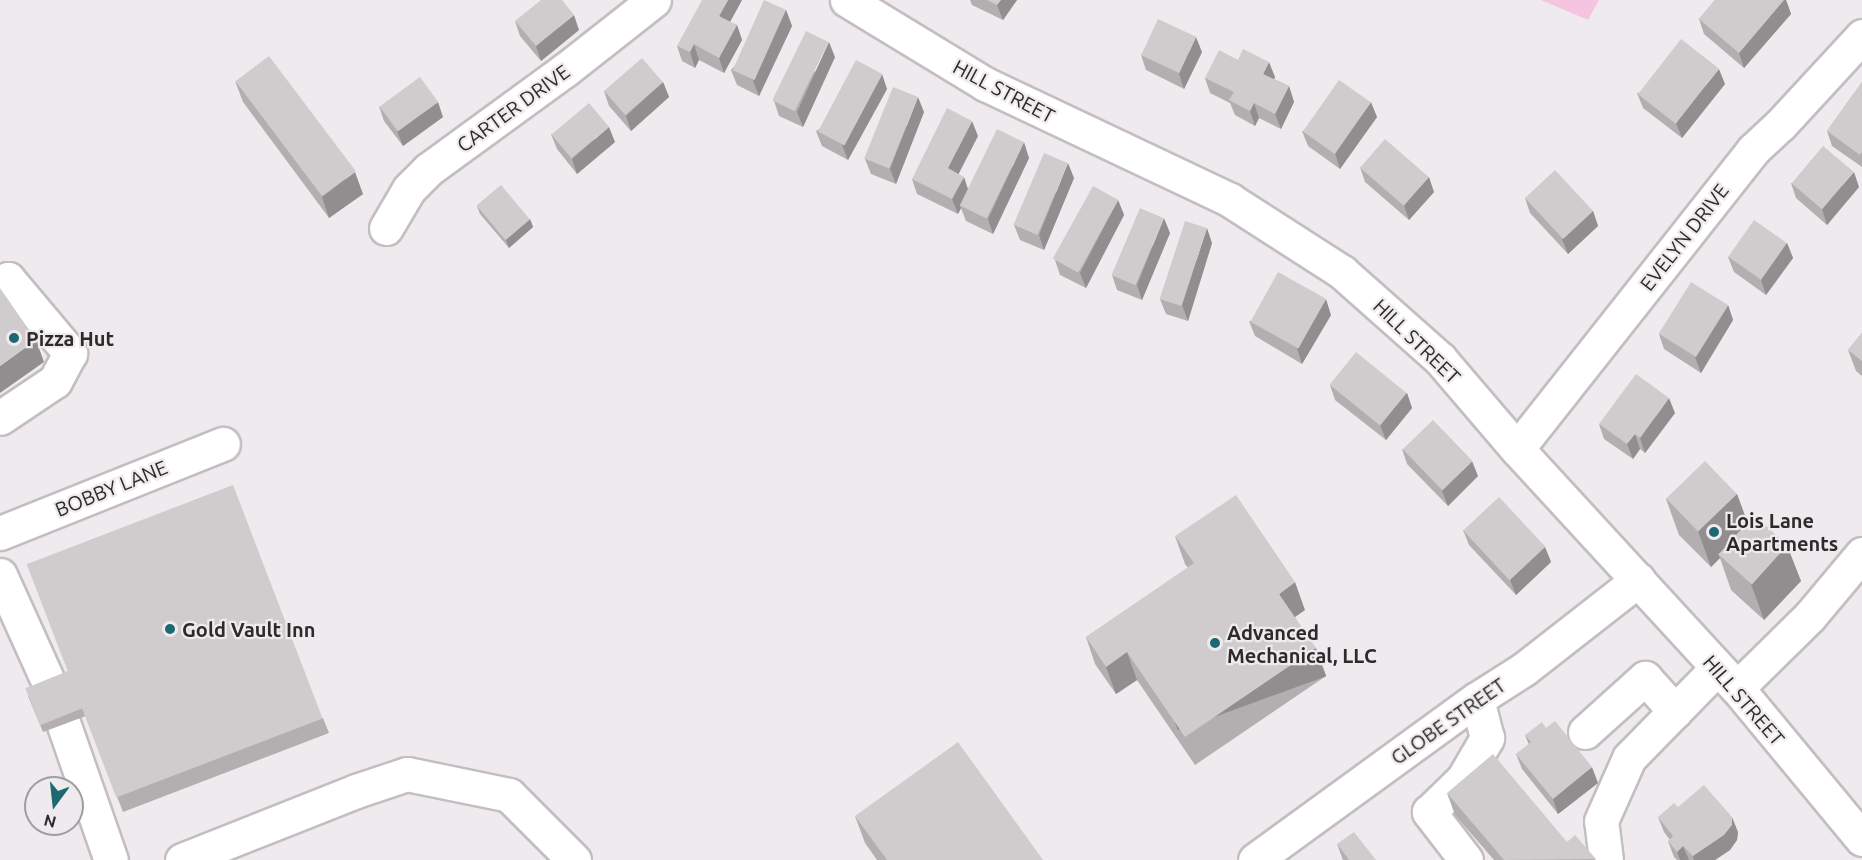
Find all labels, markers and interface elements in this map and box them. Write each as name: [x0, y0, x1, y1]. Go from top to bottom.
street label: HILL STREET: [949, 54, 1059, 128]
street label: CARTER DRIVE: [452, 59, 574, 157]
street label: EVELYN DRIVE: [1635, 179, 1733, 295]
street label: HILL STREET: [1369, 294, 1465, 388]
place label: Pizza Hut: [26, 326, 114, 350]
marker: Pizza Hut: [7, 331, 21, 345]
street label: BOBBY LANE: [51, 455, 171, 521]
place label: Lois Lane Apartments: [1726, 508, 1838, 555]
marker: Lois Lane Apartments: [1707, 525, 1721, 539]
place label: Gold Vault Inn: [182, 617, 315, 641]
place label: Advanced Mechanical, LLC: [1227, 620, 1377, 667]
marker: Gold Vault Inn: [163, 622, 177, 636]
marker: Advanced Mechanical, LLC: [1208, 636, 1222, 650]
street label: HILL STREET: [1698, 650, 1790, 750]
street label: GLOBE STREET: [1386, 673, 1510, 769]
north arrow: [24, 776, 84, 836]
text: N: [42, 811, 58, 832]

